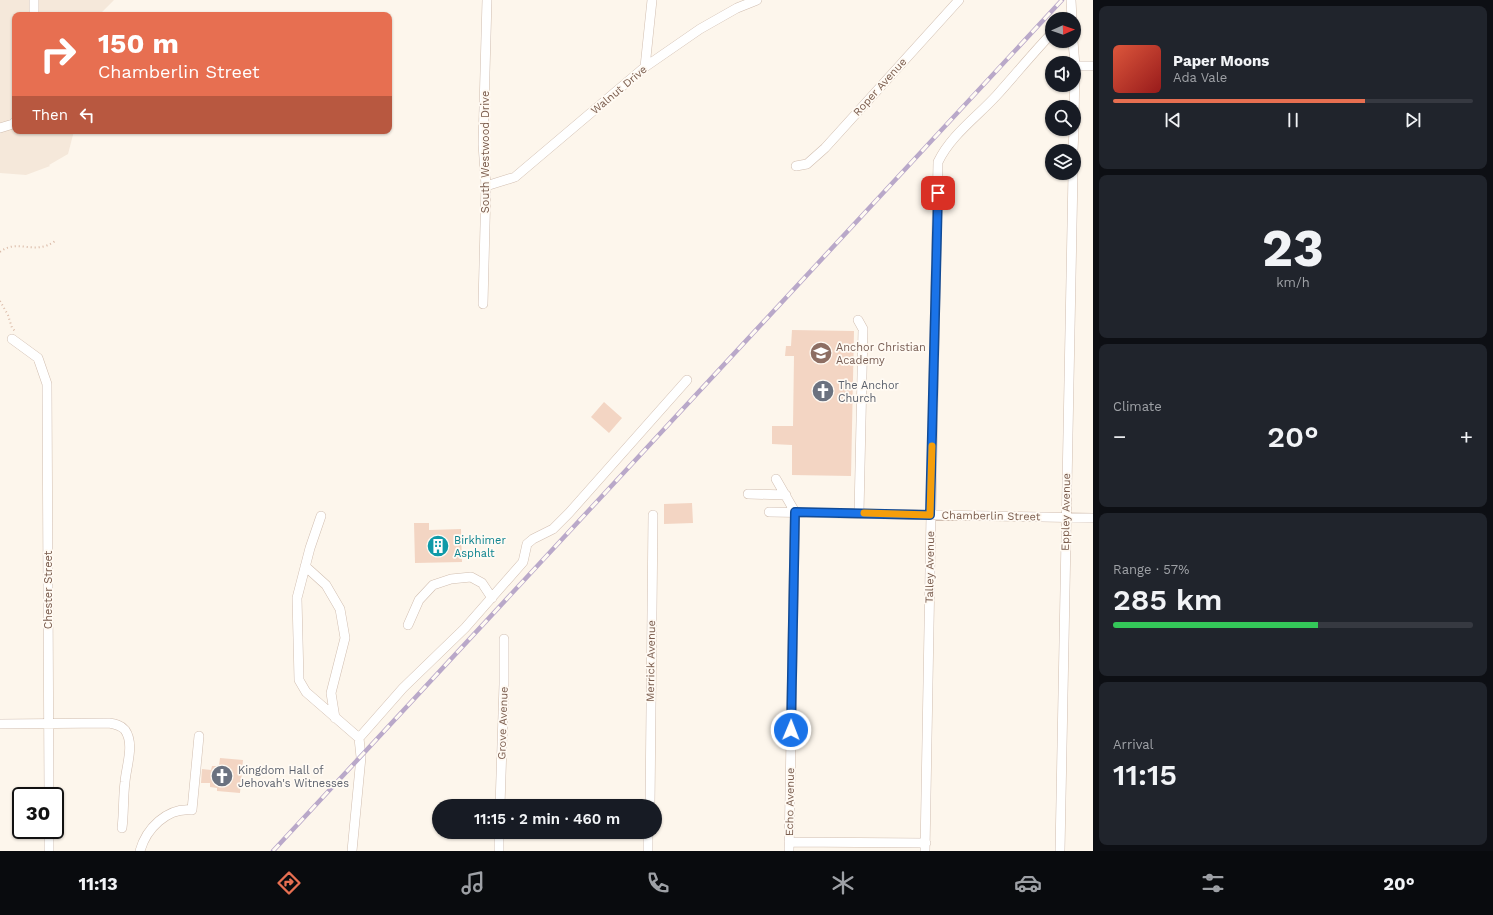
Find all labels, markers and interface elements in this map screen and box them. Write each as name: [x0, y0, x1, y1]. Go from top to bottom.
north arrow: [1045, 12, 1081, 48]
map controls: [1045, 12, 1081, 180]
text: 150 m: [98, 27, 179, 60]
icon: right: [32, 28, 84, 80]
text: Paper Moons: [1173, 52, 1269, 70]
street label: Roper Avenue: [851, 55, 909, 119]
button: sound: [1045, 56, 1081, 92]
text: Chamberlin Street: [98, 61, 260, 82]
street label: Walnut Drive: [588, 63, 650, 117]
text: Ada Vale: [1173, 70, 1227, 85]
street label: South Westwood Drive: [479, 91, 492, 213]
button: search: [1045, 100, 1081, 136]
icon: left: [76, 104, 98, 126]
text: Then: [32, 106, 68, 124]
icon: previous: [1162, 109, 1184, 131]
icon: pause: [1282, 109, 1304, 131]
icon: next: [1402, 109, 1424, 131]
button: layers: [1045, 144, 1081, 180]
pin: [921, 176, 955, 210]
icon: arrive: [927, 182, 949, 204]
text: 23: [1262, 218, 1324, 279]
text: km/h: [1276, 275, 1310, 290]
school or university icon: Anchor Christian Academy: [808, 340, 834, 366]
place label: Anchor Christian Academy: [836, 341, 926, 367]
church icon: The Anchor Church: [810, 378, 836, 404]
place label: The Anchor Church: [838, 379, 900, 405]
text: Climate: [1113, 399, 1162, 414]
text: 20°: [1267, 419, 1319, 454]
text: −: [1113, 424, 1126, 449]
text: +: [1460, 424, 1473, 449]
street label: Eppley Avenue: [1059, 473, 1073, 551]
street label: Chamberlin Street: [942, 509, 1041, 523]
street label: Talley Avenue: [923, 531, 937, 603]
building icon: Birkhimer Asphalt: [425, 533, 451, 559]
place label: Birkhimer Asphalt: [454, 534, 506, 560]
street label: Chester Street: [42, 550, 55, 629]
text: Range · 57%: [1113, 562, 1189, 577]
text: 285 km: [1113, 582, 1222, 617]
street label: Merrick Avenue: [644, 620, 658, 702]
street label: Grove Avenue: [495, 686, 511, 760]
position arrow: [770, 709, 812, 751]
text: Arrival: [1113, 737, 1154, 752]
text: 11:15: [1113, 757, 1177, 792]
church icon: Kingdom Hall of Jehovah's Witnesses: [209, 763, 235, 789]
place label: Kingdom Hall of Jehovah's Witnesses: [238, 764, 349, 790]
street label: Echo Avenue: [783, 768, 797, 836]
speed limit sign: 30: [12, 787, 64, 839]
text: 11:15 · 2 min · 460 m: [474, 810, 620, 828]
icon: directions: [275, 869, 303, 897]
icon: music: [459, 869, 487, 897]
icon: phone: [644, 869, 672, 897]
icon: climate: [829, 869, 857, 897]
icon: car: [1014, 869, 1042, 897]
icon: filters: [1199, 869, 1227, 897]
text: 11:13: [78, 873, 118, 894]
text: 20°: [1383, 873, 1415, 894]

